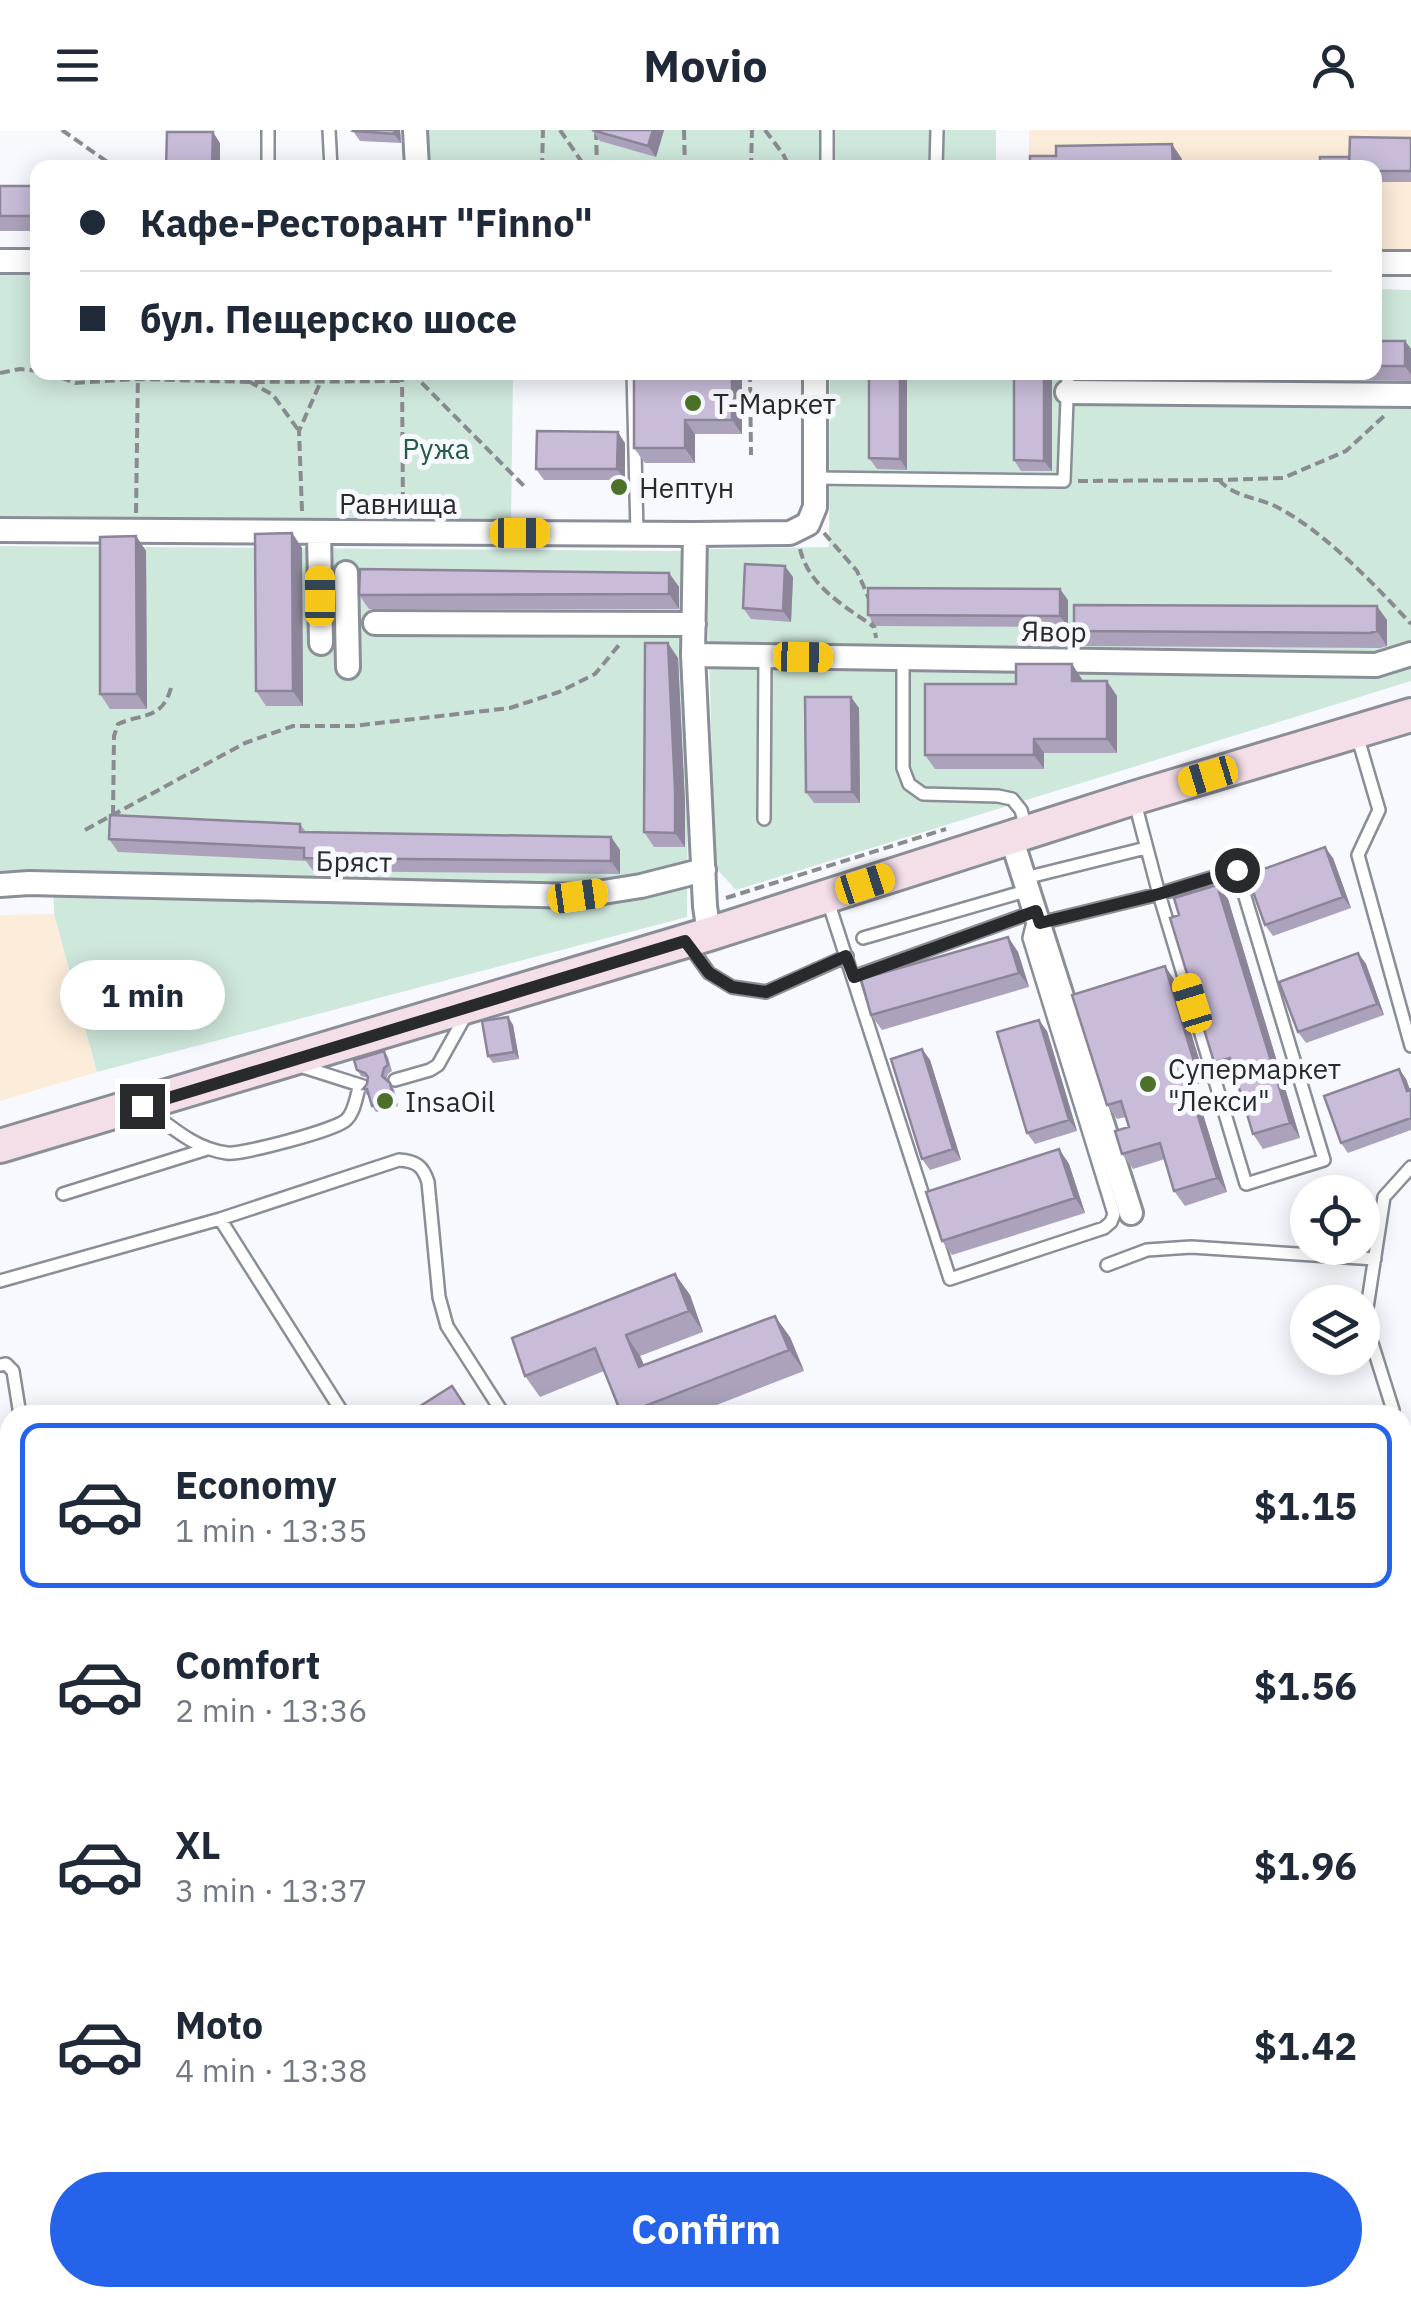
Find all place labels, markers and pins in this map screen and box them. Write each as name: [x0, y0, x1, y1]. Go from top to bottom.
place label: Т-Маркет: [713, 385, 836, 422]
marker: Т-Маркет: [682, 392, 704, 414]
place label: Нептун: [639, 469, 734, 506]
marker: Нептун: [608, 476, 630, 498]
place label: Супермаркет "Лекси": [1168, 1050, 1341, 1119]
marker: Супермаркет "Лекси": [1137, 1073, 1159, 1095]
place label: InsaOil: [405, 1083, 495, 1120]
marker: InsaOil: [374, 1090, 396, 1112]

